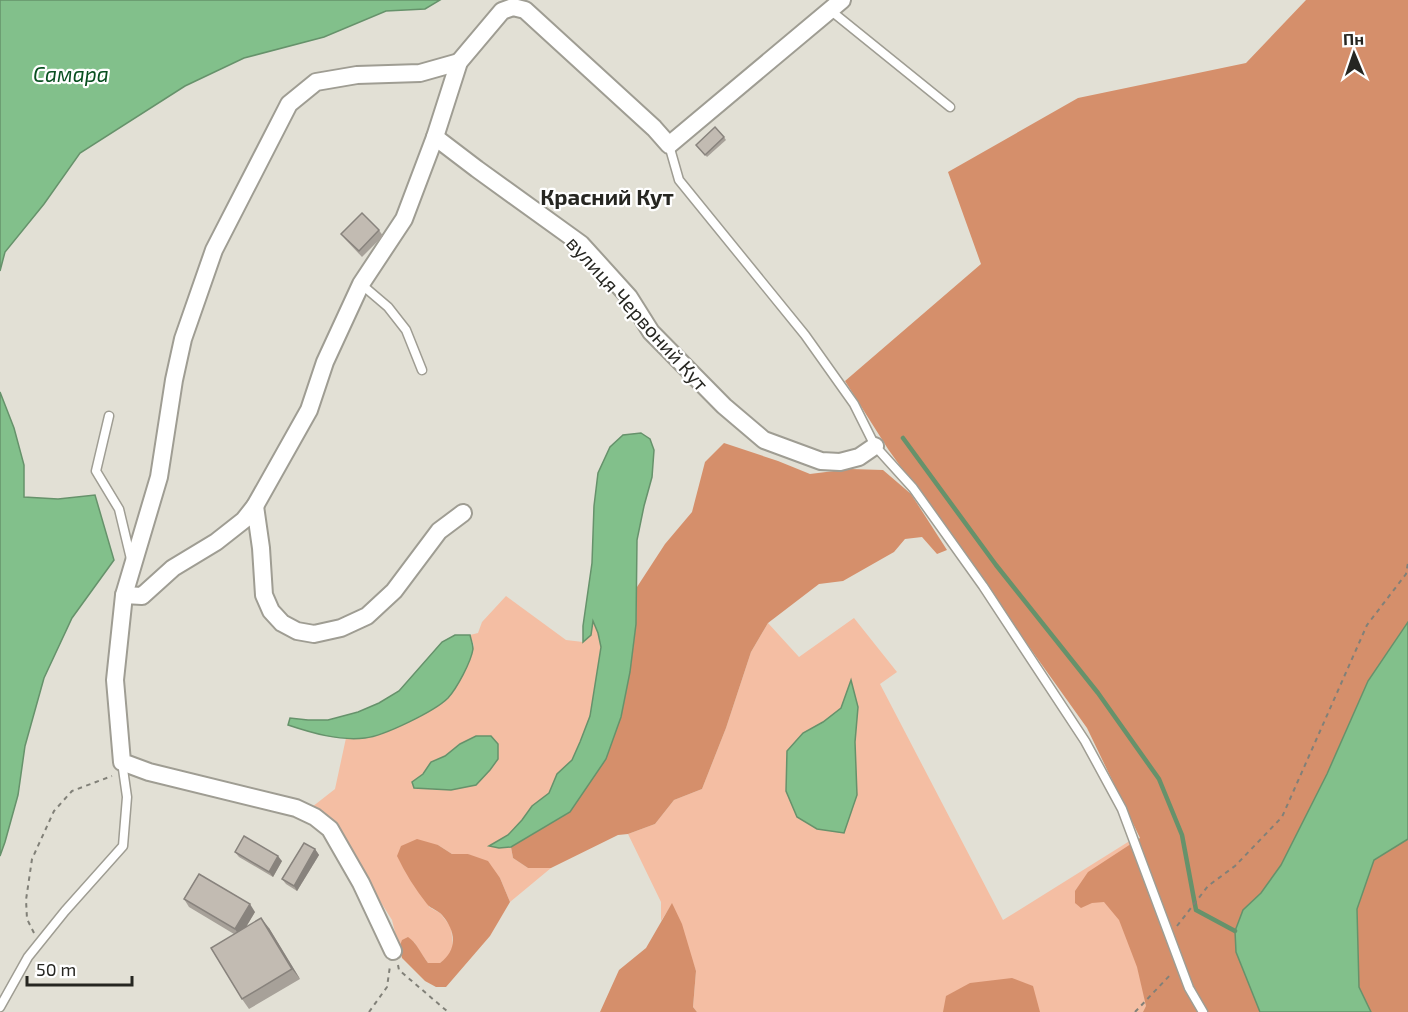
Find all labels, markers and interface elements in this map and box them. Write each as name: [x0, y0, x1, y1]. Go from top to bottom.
north arrow: [1324, 24, 1384, 84]
text: Пн: [1343, 29, 1364, 48]
water label: Самара: [33, 61, 109, 86]
district label: Красний Кут: [540, 183, 674, 209]
street label: вулиця Червоний Кут: [561, 231, 714, 396]
scale bar: [27, 949, 132, 987]
text: 50 m: [36, 958, 76, 980]

